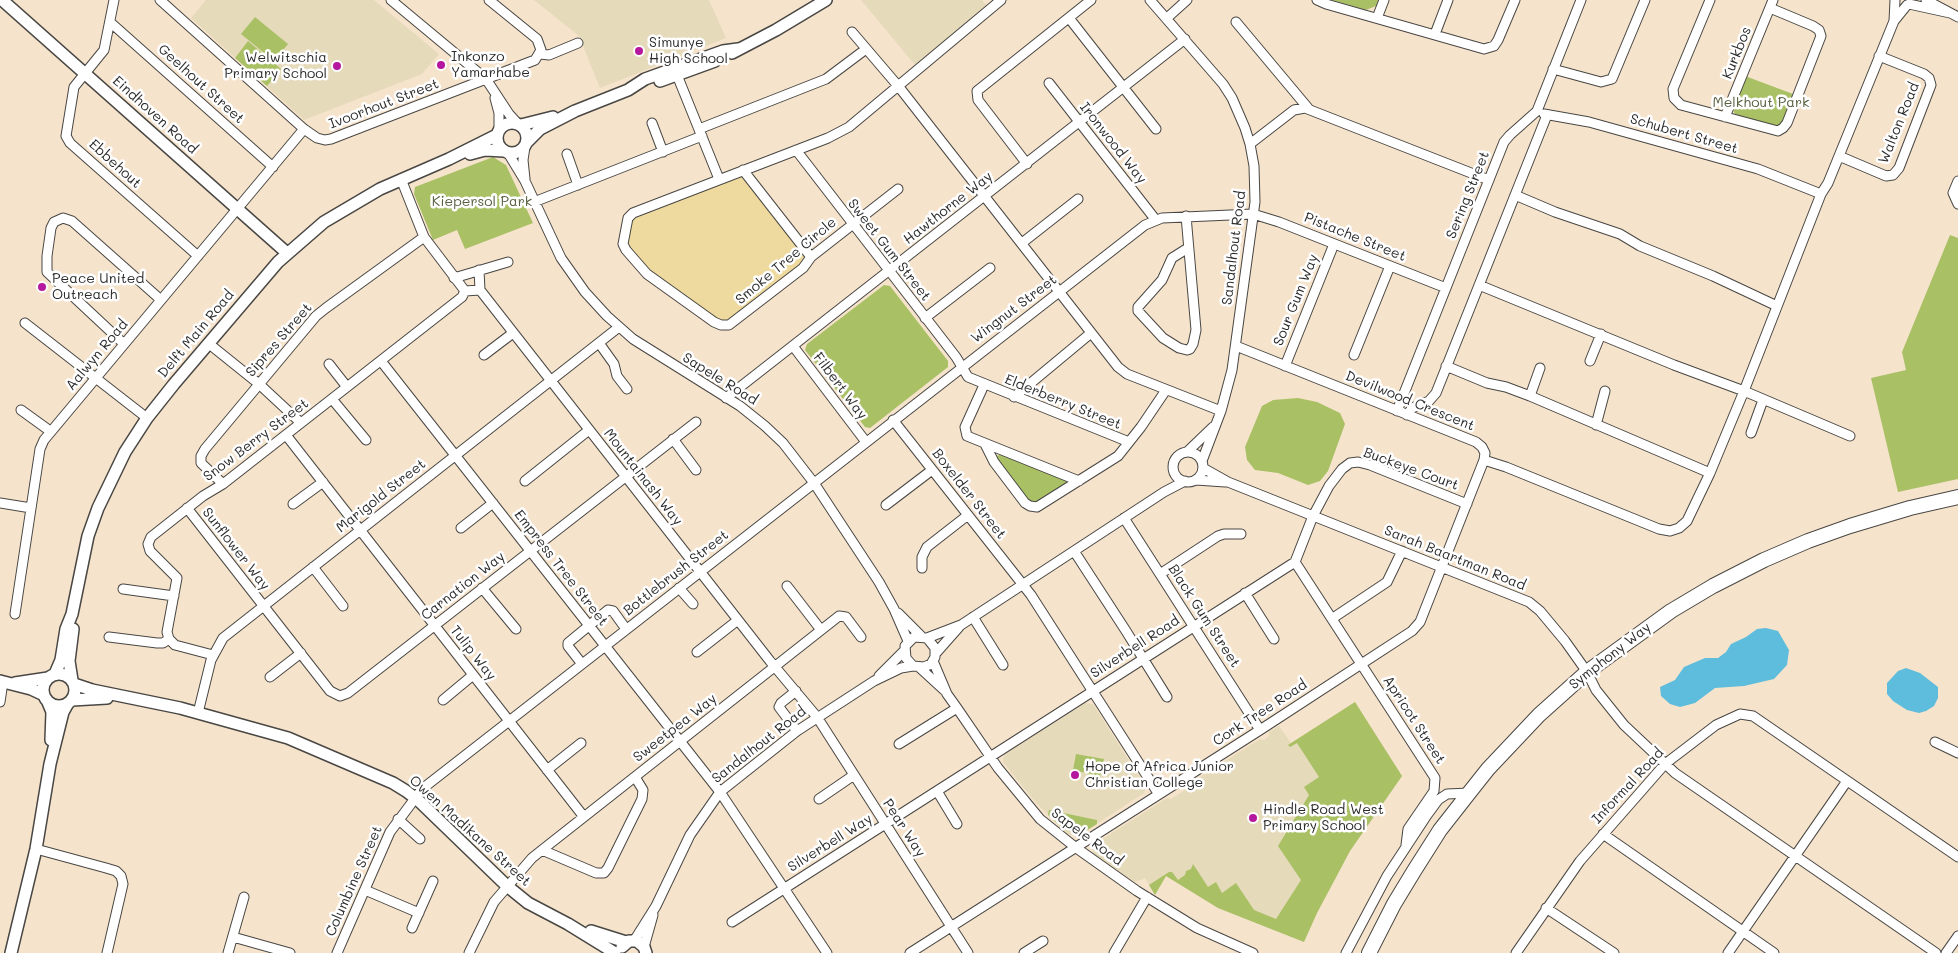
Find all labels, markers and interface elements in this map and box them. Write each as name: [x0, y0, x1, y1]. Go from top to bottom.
street label: Kurkbos: [1719, 25, 1755, 81]
place label: Simunye High School: [649, 35, 728, 68]
street label: Geelhout Street: [154, 41, 248, 127]
marker: Simunye High School: [633, 45, 645, 57]
place label: Inkonzo Yamarhabe: [451, 49, 530, 82]
place label: Welwitschia Primary School: [224, 50, 327, 82]
marker: Inkonzo Yamarhabe: [435, 59, 447, 71]
marker: Welwitschia Primary School: [331, 60, 343, 72]
street label: Eindhoven Road: [109, 73, 201, 157]
street label: Ivoorhout Street: [327, 75, 441, 133]
street label: Walton Road: [1875, 80, 1923, 166]
park label: Melkhout Park: [1712, 95, 1810, 111]
street label: Ironwood Way: [1076, 99, 1150, 187]
street label: Schubert Street: [1628, 111, 1740, 157]
street label: Ebbehout: [85, 136, 145, 192]
street label: Sering Street: [1443, 149, 1493, 241]
street label: Hawthorne Way: [900, 168, 996, 248]
street label: Sandalhout Road: [1219, 190, 1249, 306]
park label: Kiepersol Park: [432, 194, 532, 210]
street label: Sweet Gum Street: [844, 196, 934, 304]
street label: Pistache Street: [1302, 209, 1408, 265]
street label: Smoke Tree Circle: [732, 214, 840, 308]
street label: Sour Gum Way: [1270, 252, 1322, 348]
place label: Peace United Outreach: [52, 271, 144, 304]
street label: Wingnut Street: [968, 271, 1060, 347]
marker: Peace United Outreach: [36, 281, 48, 293]
street label: Delft Main Road: [154, 287, 238, 381]
street label: Sipres Street: [242, 300, 316, 380]
street label: Aalwyn Road: [63, 316, 131, 394]
street label: Sapele Road: [679, 349, 761, 409]
street label: Filbert Way: [809, 349, 871, 423]
street label: Devilwood Crescent: [1343, 367, 1477, 435]
street label: Elderberry Street: [1002, 371, 1124, 433]
street label: Snow Berry Street: [200, 395, 312, 485]
street label: Mountainash Way: [600, 425, 686, 529]
street label: Buckeye Court: [1361, 444, 1461, 494]
street label: Boxelder Street: [929, 446, 1009, 542]
street label: Marigold Street: [333, 456, 429, 536]
street label: Sunflower Way: [199, 504, 273, 594]
street label: Empress Tree Street: [510, 507, 612, 629]
street label: Sarah Baartman Road: [1382, 522, 1528, 594]
street label: Bottlebrush Street: [620, 527, 732, 619]
street label: Carnation Way: [418, 548, 508, 624]
street label: Black Gum Street: [1164, 561, 1244, 671]
street label: Silverbell Road: [1087, 612, 1183, 682]
street label: Symphony Way: [1566, 619, 1654, 693]
street label: Tulip Way: [446, 622, 500, 684]
street label: Apricot Street: [1379, 673, 1449, 767]
street label: Cork Tree Road: [1210, 676, 1310, 750]
street label: Sweetpea Way: [630, 690, 720, 766]
street label: Sandalhout Road: [709, 703, 809, 787]
street label: Informal Road: [1589, 745, 1667, 827]
place label: Hope of Africa Junior Christian College: [1085, 759, 1234, 792]
marker: Hope of Africa Junior Christian College: [1069, 769, 1081, 781]
street label: Owen Madikane Street: [406, 772, 534, 890]
street label: Pear Way: [879, 796, 929, 860]
place label: Hindle Road West Primary School: [1263, 802, 1384, 834]
street label: Sapele Road: [1048, 805, 1126, 869]
street label: Silverbell Way: [785, 810, 875, 876]
marker: Hindle Road West Primary School: [1247, 812, 1259, 824]
street label: Columbine Street: [322, 823, 386, 939]

